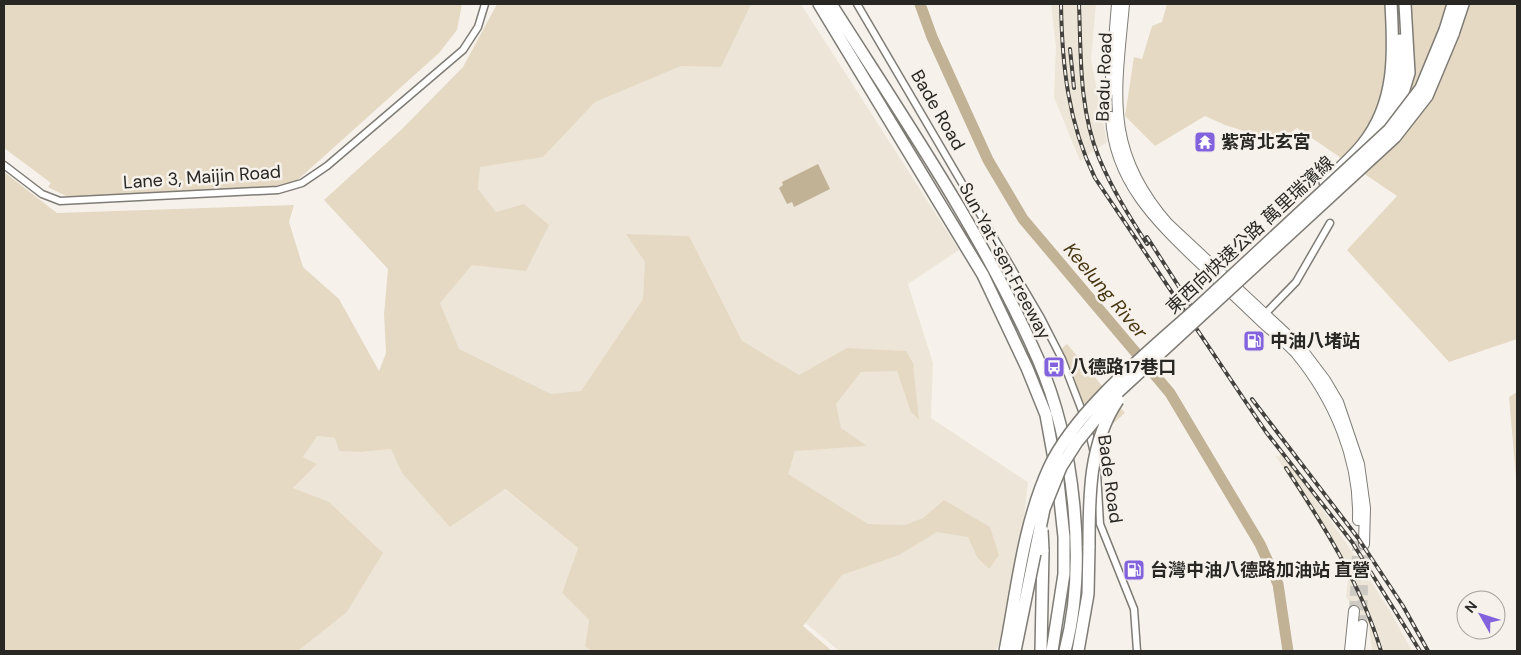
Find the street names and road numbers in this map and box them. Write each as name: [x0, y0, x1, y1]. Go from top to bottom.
street label: Badu Road: [1090, 32, 1118, 122]
street label: Bade Road: [905, 66, 971, 154]
street label: 東西向快速公路 萬里瑞濱線: [1161, 151, 1339, 319]
street label: Lane 3, Maijin Road: [122, 160, 282, 194]
street label: Sun Yat-sen Freeway: [953, 178, 1057, 344]
street label: Bade Road: [1092, 433, 1128, 525]

